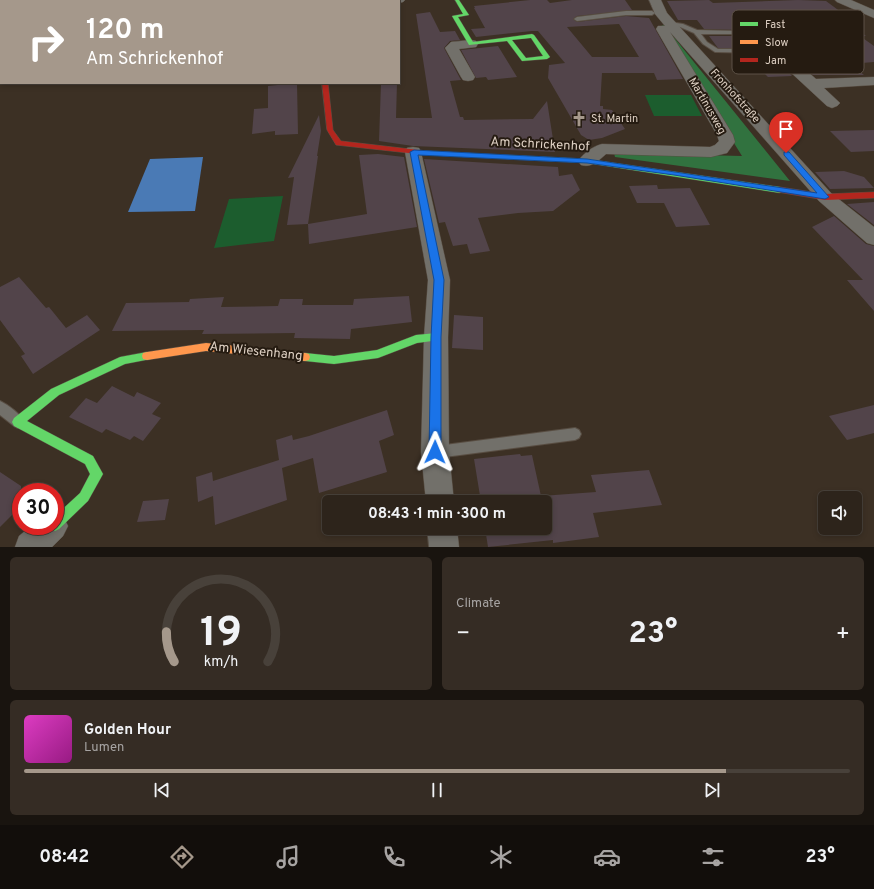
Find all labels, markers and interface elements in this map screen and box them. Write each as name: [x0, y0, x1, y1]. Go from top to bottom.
legend: [732, 10, 864, 74]
text: 120 m: [86, 13, 164, 49]
icon: right: [20, 16, 72, 68]
text: Fast: [765, 18, 785, 32]
text: Slow: [765, 36, 788, 50]
text: Am Schrickenhof: [86, 48, 223, 71]
text: Jam: [765, 54, 786, 68]
street label: Fronhofstraße: [707, 66, 763, 126]
street label: Martinusweg: [685, 75, 729, 137]
church icon: St. Martin: [570, 110, 588, 128]
place label: St. Martin: [591, 112, 638, 126]
pin: [769, 112, 803, 153]
icon: arrive: [775, 118, 797, 140]
street label: Am Schrickenhof: [490, 134, 591, 156]
street label: Am Wiesenhang: [209, 339, 303, 365]
position arrow: [414, 431, 456, 473]
speed limit sign: 30: [12, 483, 64, 535]
map controls: [818, 491, 862, 535]
button: sound: [818, 491, 862, 535]
text: 08:43 · 1 min · 300 m: [368, 505, 506, 524]
text: Climate: [456, 596, 501, 612]
text: 19: [200, 607, 242, 660]
text: 23°: [629, 616, 677, 653]
text: −: [456, 621, 470, 648]
text: +: [836, 621, 850, 648]
text: km/h: [204, 652, 238, 670]
text: Golden Hour: [84, 721, 171, 740]
text: Lumen: [84, 740, 124, 756]
icon: previous: [151, 779, 173, 801]
icon: pause: [426, 779, 448, 801]
icon: next: [701, 779, 723, 801]
icon: directions: [168, 843, 196, 871]
icon: music: [274, 843, 302, 871]
icon: phone: [380, 843, 408, 871]
icon: climate: [487, 843, 515, 871]
icon: car: [593, 843, 621, 871]
icon: filters: [699, 843, 727, 871]
text: 08:42: [39, 846, 89, 869]
text: 23°: [805, 846, 835, 869]

